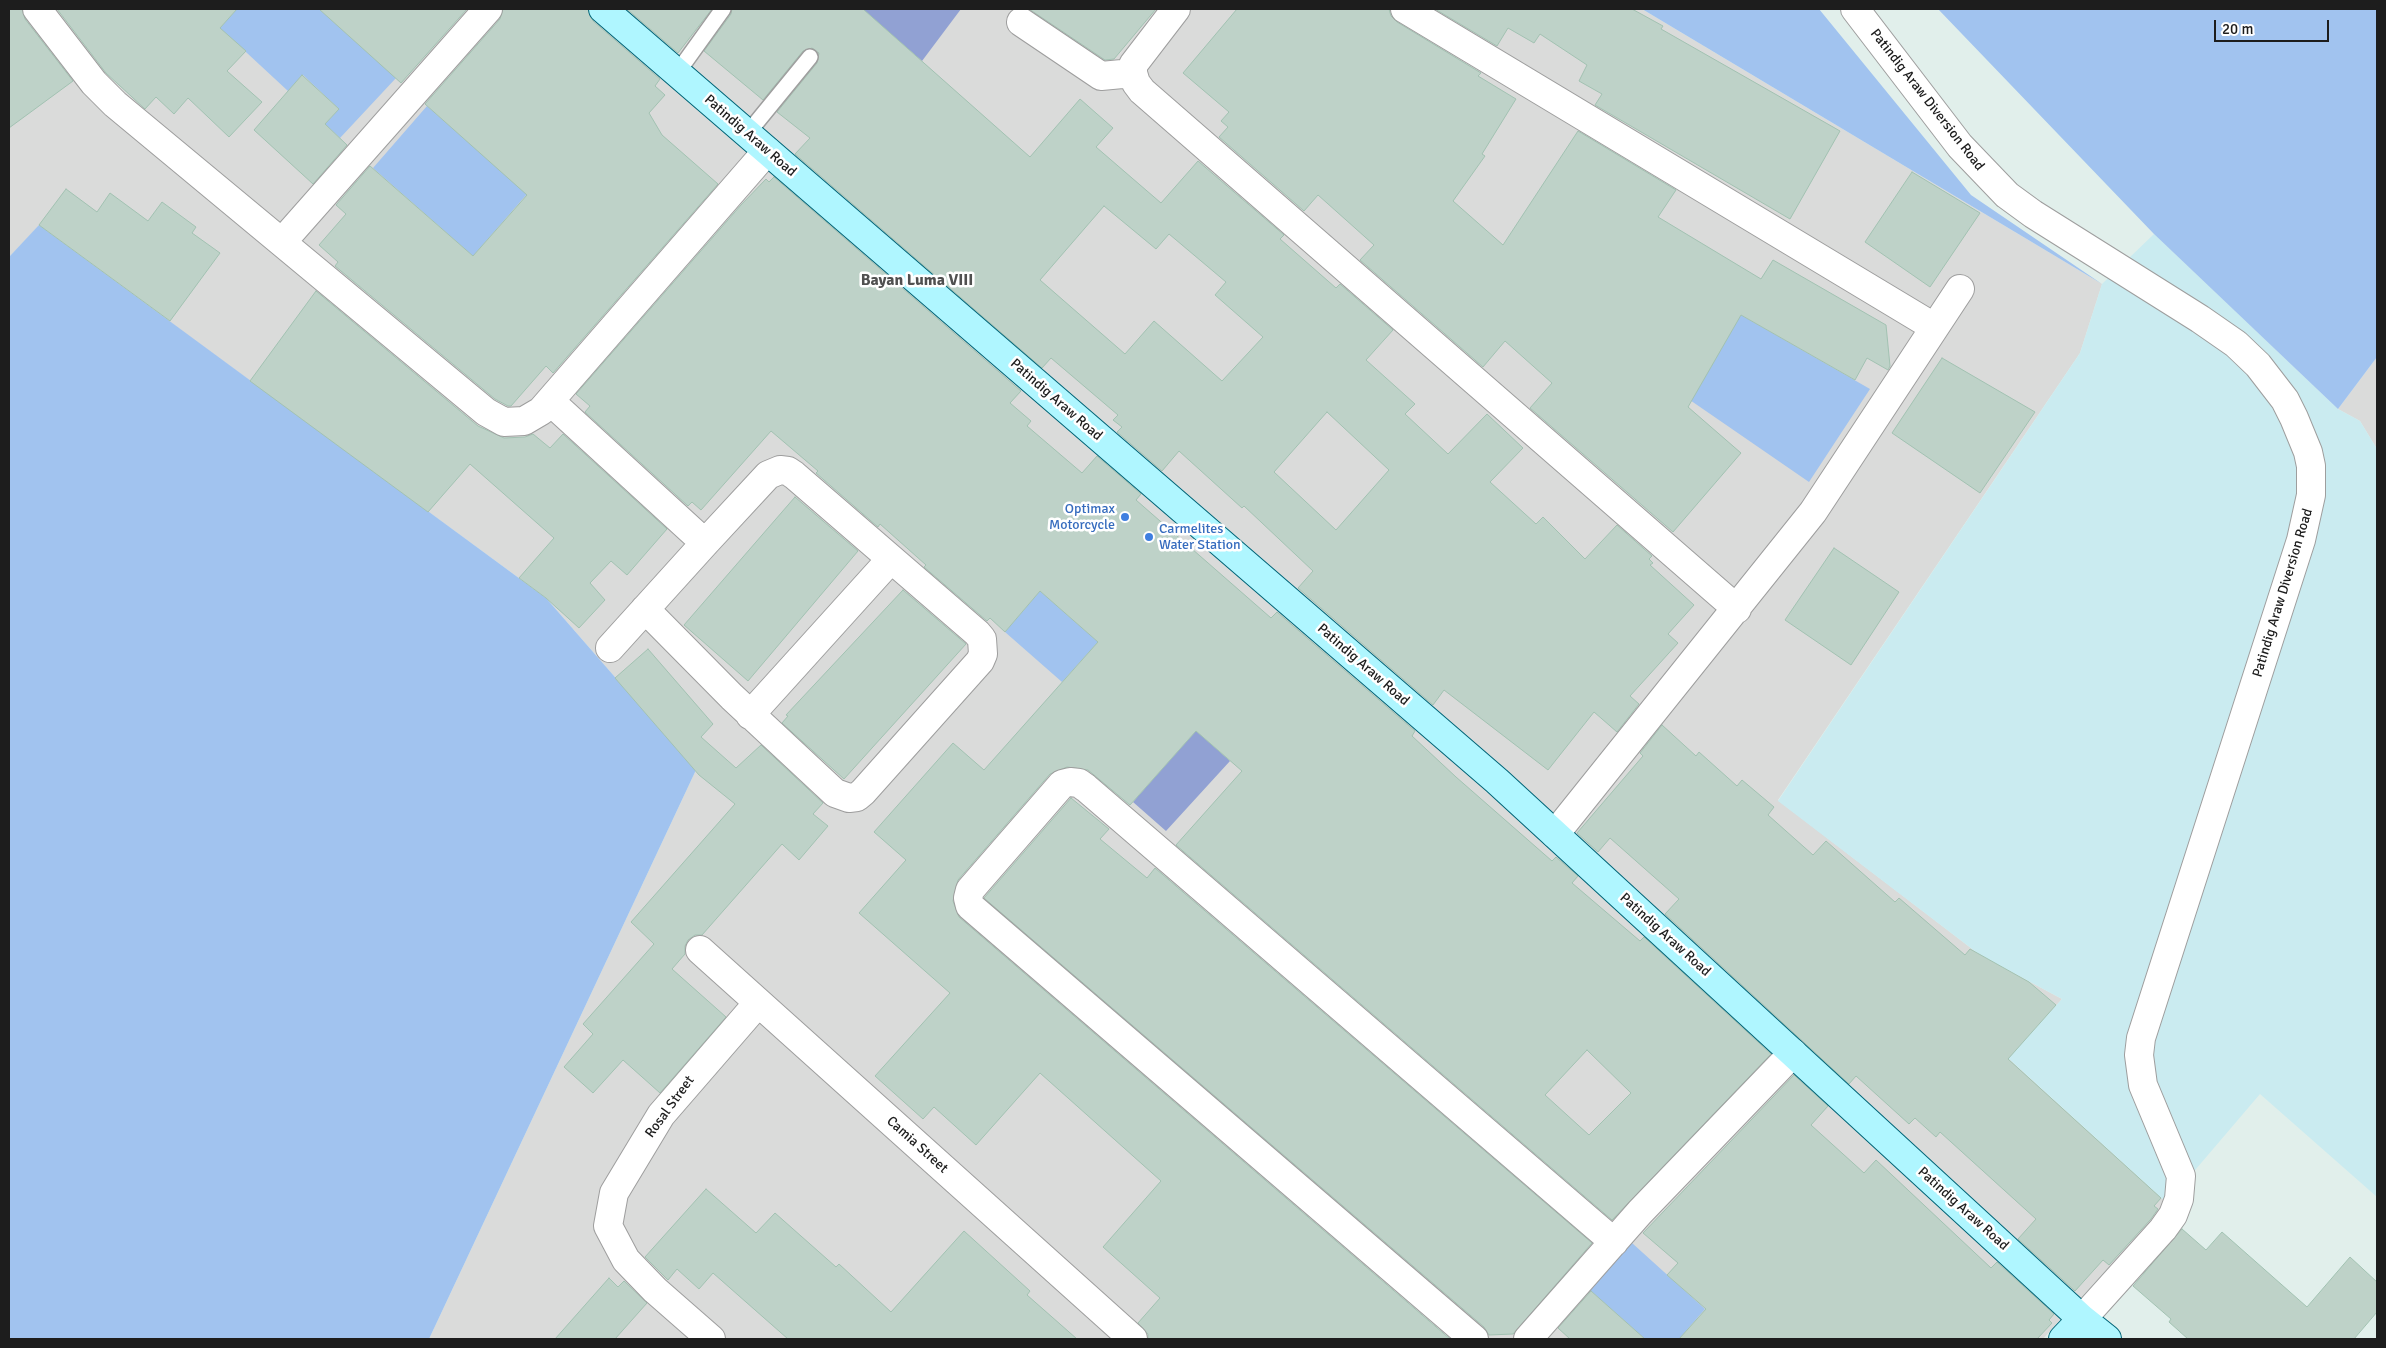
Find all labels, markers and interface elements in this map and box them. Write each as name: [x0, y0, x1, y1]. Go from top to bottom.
scale bar: [2216, 10, 2331, 42]
text: 20 m: [2222, 20, 2253, 38]
street label: Patindig Araw Diversion Road: [1866, 26, 1988, 174]
street label: Patindig Araw Road: [701, 91, 799, 181]
district label: Bayan Luma VIII: [861, 271, 973, 291]
street label: Patindig Araw Road: [1007, 355, 1105, 445]
place label: Optimax Motorcycle: [1049, 501, 1115, 534]
street label: Patindig Araw Diversion Road: [2249, 507, 2317, 679]
marker: Optimax Motorcycle: [1119, 511, 1131, 523]
place label: Carmelites Water Station: [1159, 521, 1241, 554]
marker: Carmelites Water Station: [1143, 531, 1155, 543]
street label: Patindig Araw Road: [1314, 620, 1412, 710]
street label: Patindig Araw Road: [1616, 890, 1714, 980]
street label: Rosal Street: [642, 1073, 698, 1141]
street label: Camia Street: [883, 1113, 951, 1177]
street label: Patindig Araw Road: [1914, 1164, 2012, 1254]

